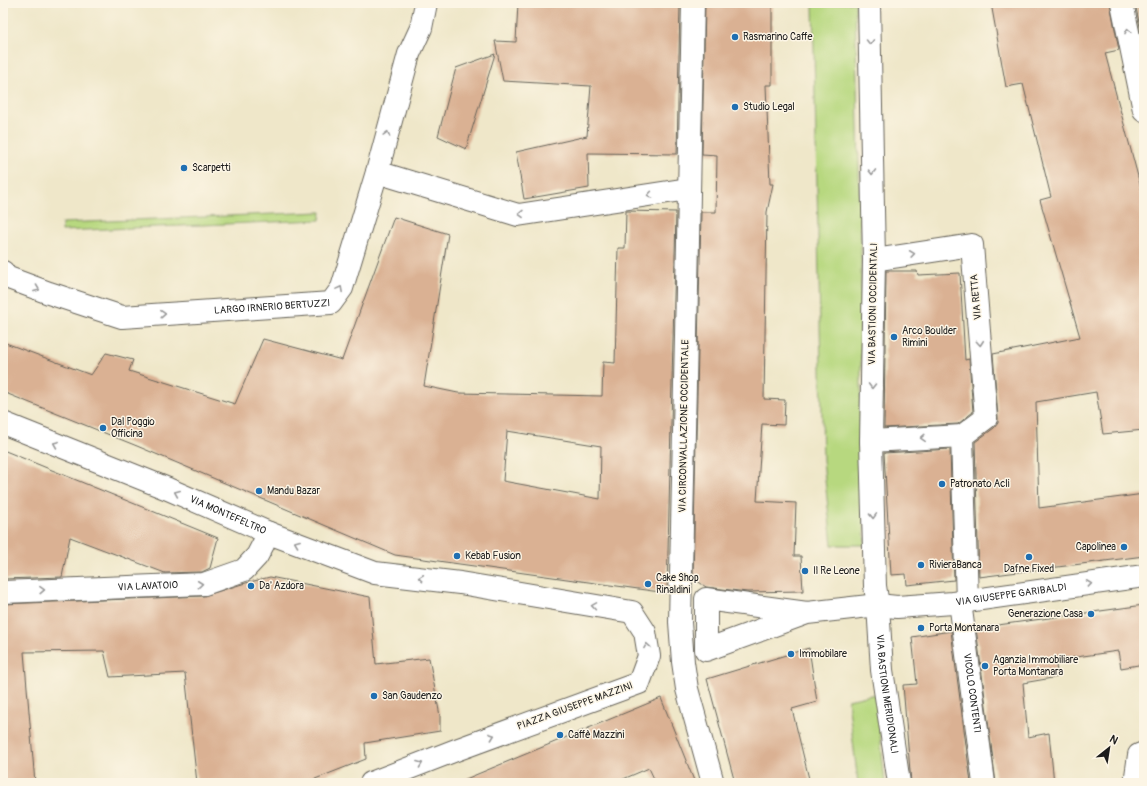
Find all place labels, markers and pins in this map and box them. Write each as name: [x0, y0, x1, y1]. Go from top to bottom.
place label: Rasmarino Caffe: [743, 31, 812, 43]
marker: Rasmarino Caffe: [730, 32, 740, 42]
place label: Studio Legal: [743, 101, 795, 113]
marker: Studio Legal: [730, 102, 740, 112]
place label: Scarpetti: [192, 162, 231, 174]
marker: Scarpetti: [179, 163, 189, 173]
place label: Arco Boulder Rimini: [902, 325, 957, 349]
marker: Arco Boulder Rimini: [889, 332, 899, 342]
place label: Dal Poggio Officina: [111, 416, 155, 440]
marker: Dal Poggio Officina: [98, 423, 108, 433]
place label: Patronato Acli: [950, 478, 1010, 490]
marker: Patronato Acli: [937, 479, 947, 489]
place label: Mandu Bazar: [267, 485, 320, 497]
marker: Mandu Bazar: [254, 486, 264, 496]
place label: Capolinea: [1076, 541, 1116, 553]
marker: Capolinea: [1119, 542, 1129, 552]
place label: Kebab Fusion: [465, 550, 521, 562]
marker: Kebab Fusion: [452, 551, 462, 561]
marker: Dafne Fixed: [1024, 552, 1034, 562]
place label: RivieraBanca: [929, 559, 982, 571]
marker: RivieraBanca: [916, 560, 926, 570]
place label: Dafne Fixed: [1004, 563, 1054, 575]
place label: Il Re Leone: [813, 565, 860, 577]
marker: Il Re Leone: [800, 566, 810, 576]
place label: Cake Shop Rinaldini: [656, 572, 699, 596]
marker: Cake Shop Rinaldini: [643, 579, 653, 589]
place label: Da' Azdora: [259, 580, 304, 592]
marker: Da' Azdora: [246, 581, 256, 591]
place label: Generazione Casa: [1008, 608, 1083, 620]
marker: Generazione Casa: [1086, 609, 1096, 619]
place label: Porta Montanara: [929, 622, 1000, 634]
marker: Porta Montanara: [916, 623, 926, 633]
place label: Immobilare: [799, 648, 847, 660]
marker: Immobilare: [786, 649, 796, 659]
place label: Aganzia Immobiliare Porta Montanara: [993, 654, 1078, 678]
marker: Aganzia Immobiliare Porta Montanara: [980, 661, 990, 671]
place label: San Gaudenzo: [382, 690, 443, 702]
marker: San Gaudenzo: [369, 691, 379, 701]
place label: Caffè Mazzini: [568, 729, 624, 741]
marker: Caffè Mazzini: [555, 730, 565, 740]

